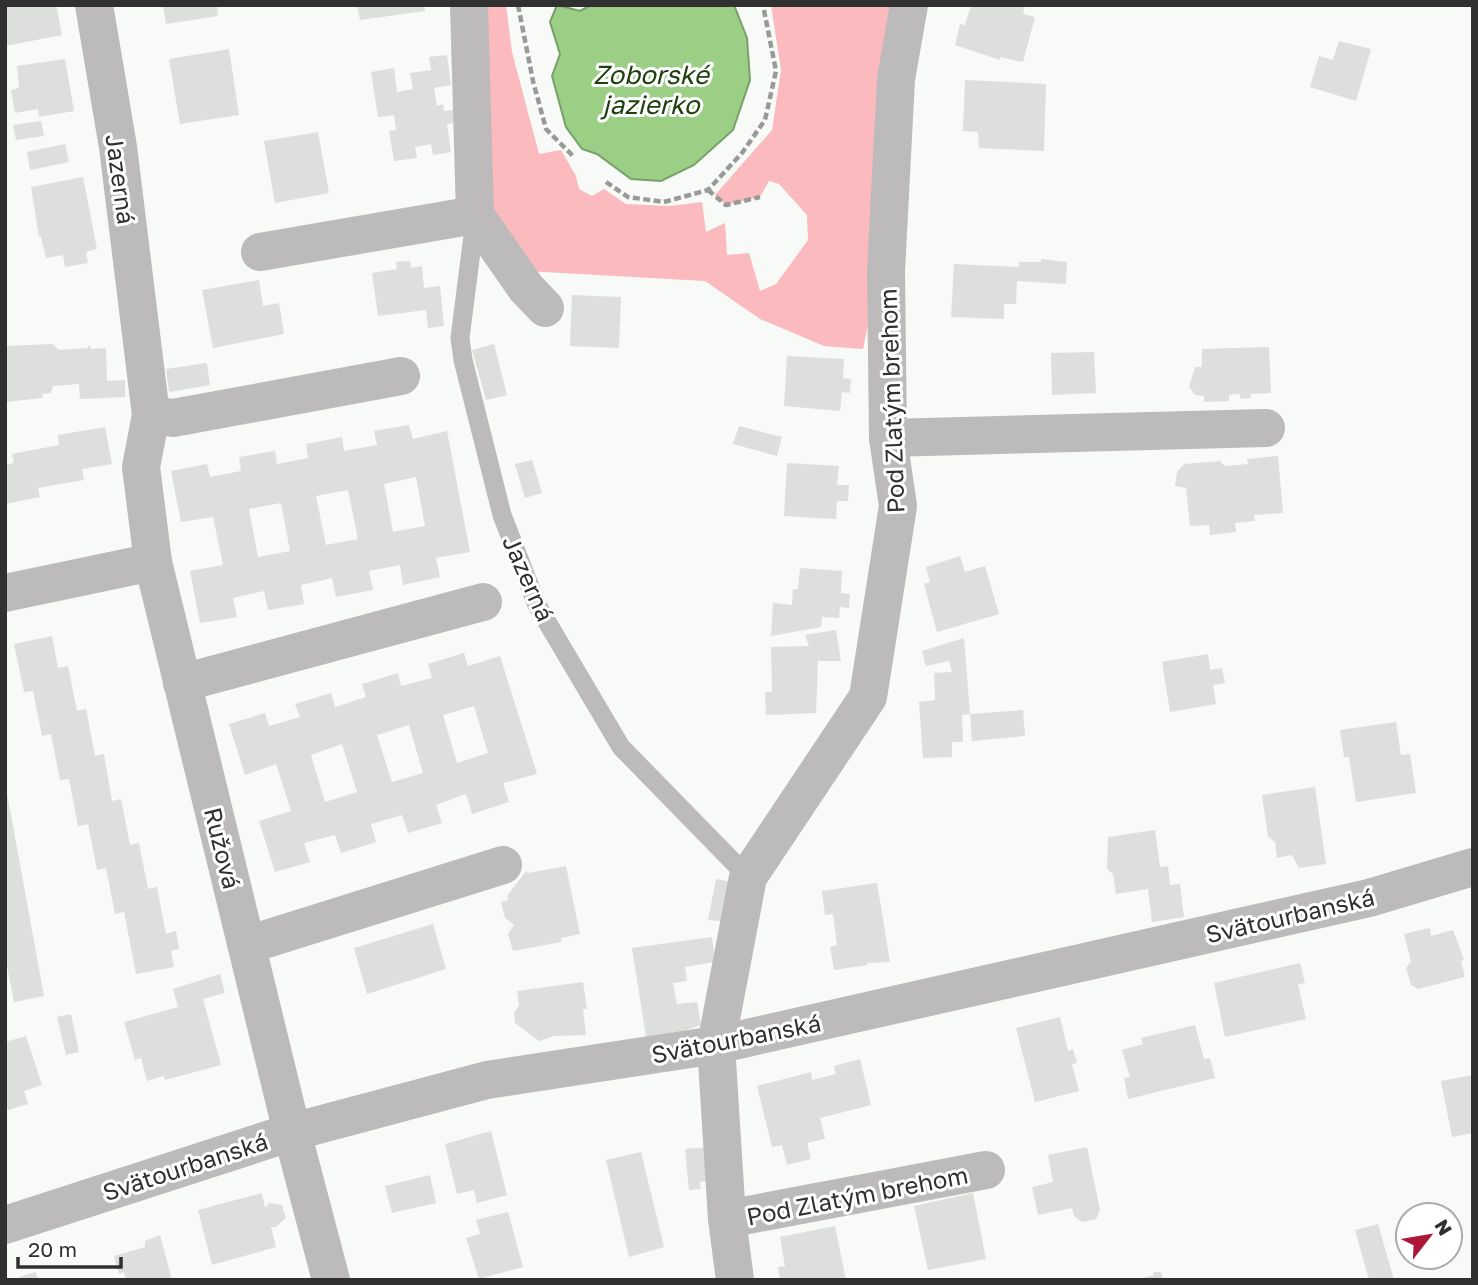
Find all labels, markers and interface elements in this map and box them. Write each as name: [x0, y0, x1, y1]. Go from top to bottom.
water label: Zoborské jazierko: [593, 59, 712, 120]
street label: Jazerná: [100, 132, 142, 226]
street label: Pod Zlatým brehom: [873, 288, 909, 514]
street label: Jazerná: [497, 531, 561, 625]
street label: Ružová: [199, 804, 247, 892]
street label: Svätourbanská: [1203, 882, 1377, 948]
street label: Svätourbanská: [649, 1007, 823, 1069]
street label: Svätourbanská: [99, 1126, 271, 1206]
street label: Pod Zlatým brehom: [744, 1159, 970, 1231]
north arrow: [1394, 1201, 1464, 1271]
text: N: [1430, 1215, 1458, 1239]
scale bar: [18, 1226, 121, 1270]
text: 20 m: [28, 1236, 77, 1262]

